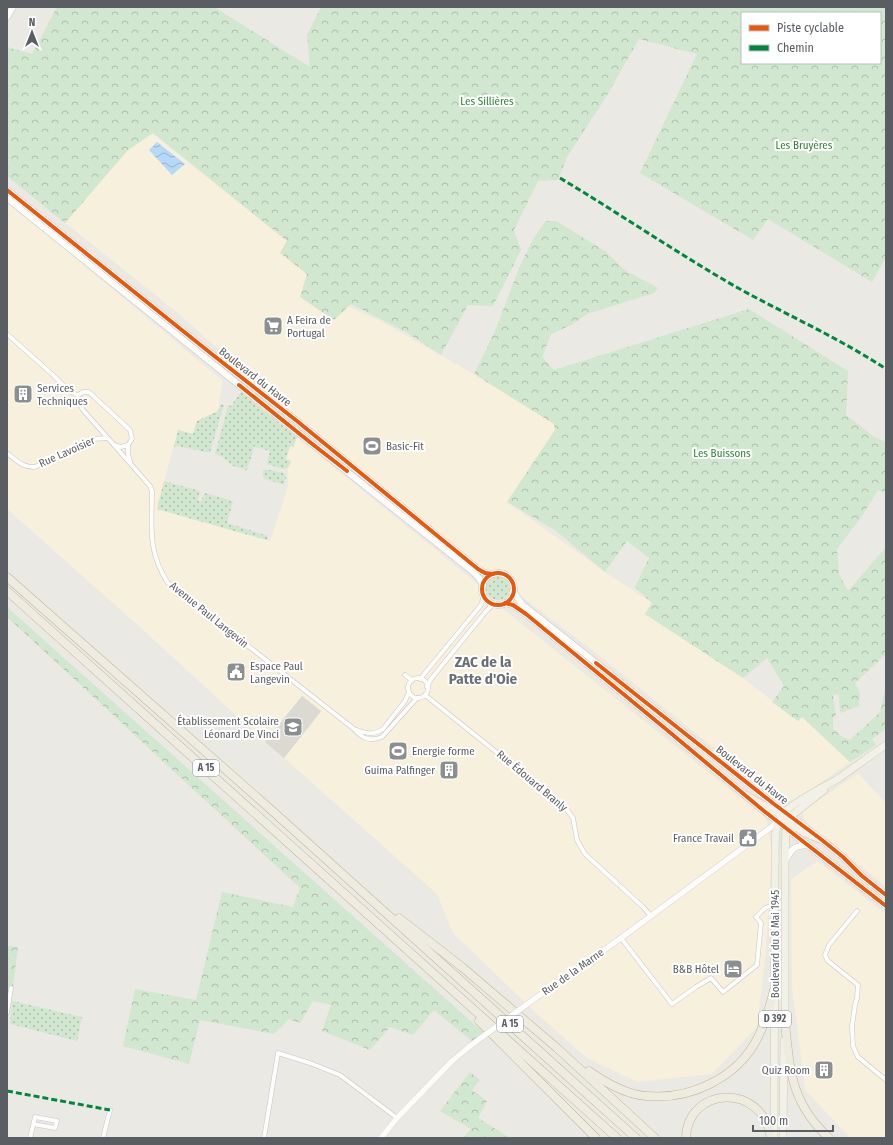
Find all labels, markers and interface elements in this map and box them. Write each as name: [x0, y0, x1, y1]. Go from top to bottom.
north arrow: [12, 12, 52, 52]
legend: [741, 12, 881, 64]
text: N: [29, 16, 35, 29]
text: Piste cyclable: [777, 21, 844, 35]
text: Chemin: [777, 41, 814, 55]
park label: Les Sillières: [460, 95, 514, 108]
park label: Les Bruyères: [776, 139, 833, 152]
place label: A Feira de Portugal: [287, 314, 331, 340]
supermarket icon: A Feira de Portugal: [262, 315, 284, 337]
street label: Boulevard du Havre: [216, 345, 294, 409]
place label: Services Techniques: [37, 382, 88, 408]
building icon: Services Techniques: [12, 383, 34, 405]
street label: Rue Lavoisier: [37, 434, 97, 470]
sports icon: Basic-Fit: [361, 435, 383, 457]
place label: Basic-Fit: [386, 440, 424, 453]
park label: Les Buissons: [693, 447, 751, 460]
street label: Avenue Paul Langevin: [167, 579, 251, 651]
district label: ZAC de la Patte d'Oie: [449, 653, 518, 688]
place label: Espace Paul Langevin: [250, 660, 303, 686]
public building icon: Espace Paul Langevin: [225, 661, 247, 683]
place label: Établissement Scolaire Léonard De Vinci: [177, 714, 279, 741]
school or university icon: Établissement Scolaire Léonard De Vinci: [282, 716, 304, 738]
sports icon: Energie forme: [387, 740, 409, 762]
street label: Boulevard du Havre: [713, 743, 791, 807]
place label: Energie forme: [412, 745, 475, 758]
street label: Rue Édouard Branly: [494, 747, 571, 814]
building icon: Guima Palfinger: [438, 759, 460, 781]
road number: A 15: [193, 760, 219, 776]
place label: Guima Palfinger: [365, 764, 435, 777]
public building icon: France Travail: [737, 827, 759, 849]
place label: France Travail: [673, 832, 734, 845]
street label: Boulevard du 8 Mai 1945: [769, 890, 782, 998]
street label: Rue de la Marne: [539, 946, 607, 998]
hotel icon: B&B Hôtel: [722, 958, 744, 980]
place label: B&B Hôtel: [673, 963, 719, 976]
road number: D 392: [759, 1011, 791, 1027]
road number: A 15: [497, 1016, 523, 1032]
building icon: Quiz Room: [813, 1059, 835, 1081]
place label: Quiz Room: [762, 1064, 810, 1077]
scale bar: [753, 1107, 833, 1133]
text: 100 m: [759, 1114, 788, 1128]

